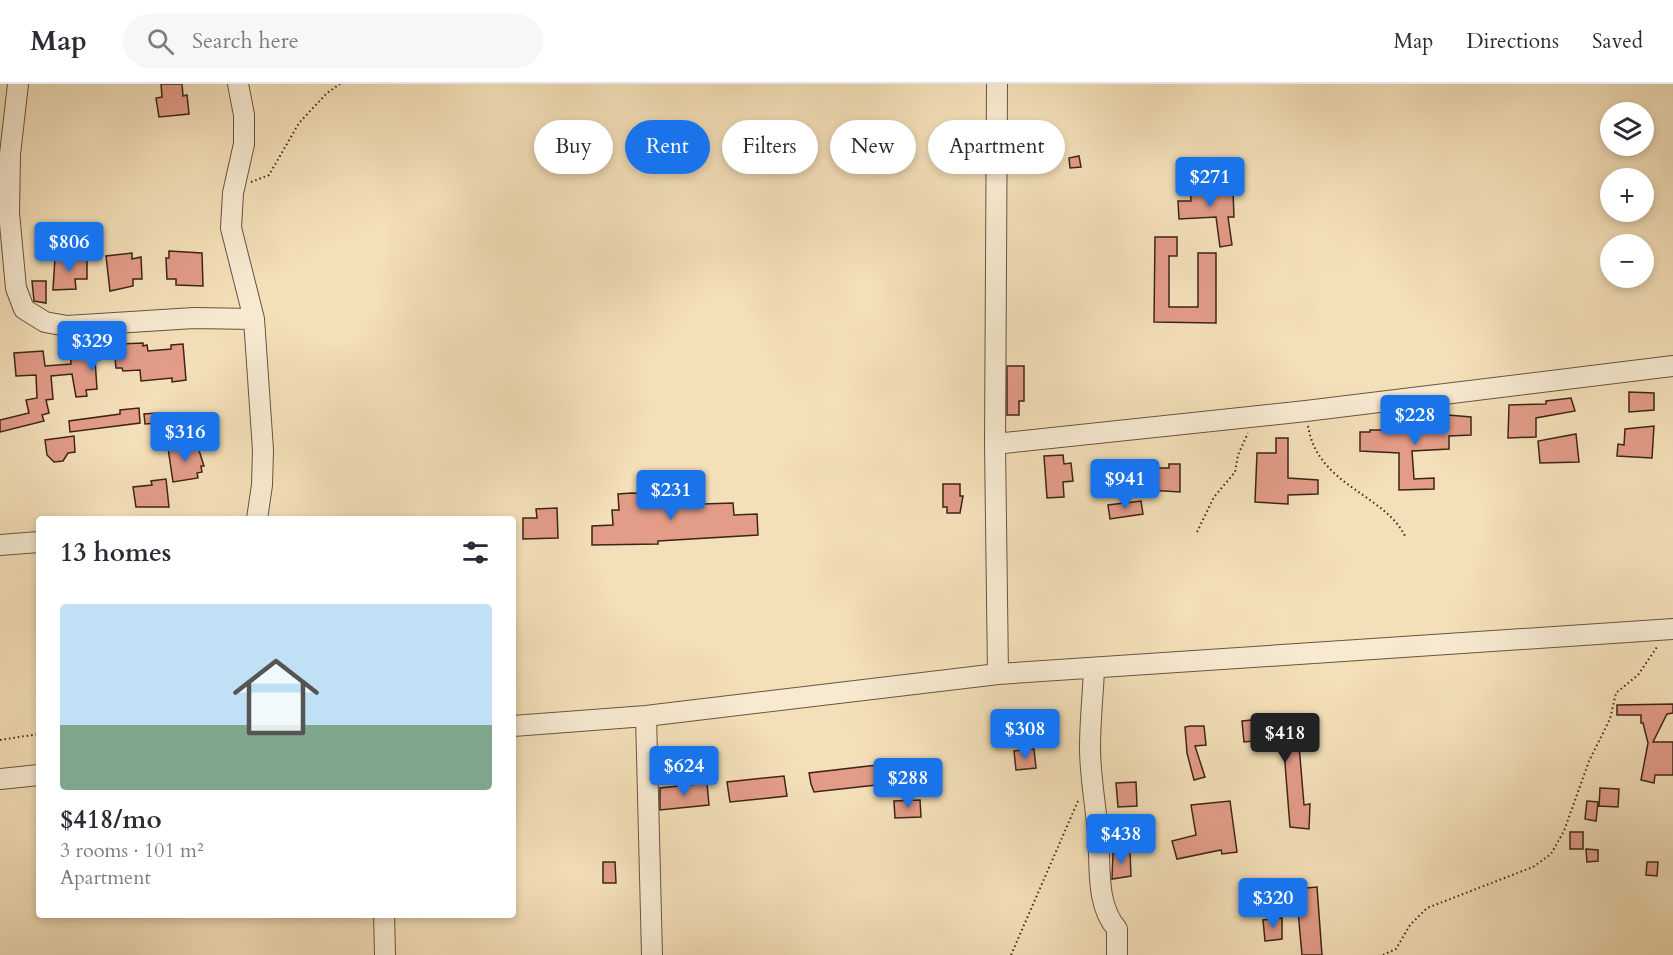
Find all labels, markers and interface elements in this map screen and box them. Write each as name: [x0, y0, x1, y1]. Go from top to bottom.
search box: [123, 14, 543, 68]
text: Map: [30, 22, 87, 60]
icon: search: [144, 25, 177, 58]
text: Search here: [192, 26, 299, 56]
text: Map: [1393, 27, 1433, 56]
text: Directions: [1466, 27, 1559, 56]
text: Saved: [1592, 27, 1643, 56]
map controls: [1600, 102, 1654, 288]
button: layers: [1600, 102, 1654, 156]
chip: Buy: [534, 120, 613, 174]
chip: Rent: [625, 120, 710, 174]
chip: Filters: [722, 120, 818, 174]
chip: New: [830, 120, 916, 174]
chip: Apartment: [928, 120, 1065, 174]
pin: $271: [1174, 157, 1246, 208]
text: $271: [1190, 163, 1230, 190]
button: +: [1600, 168, 1654, 222]
pin: $806: [33, 222, 105, 273]
text: $806: [49, 228, 89, 255]
button: −: [1600, 234, 1654, 288]
pin: $329: [56, 321, 128, 372]
text: $329: [72, 327, 112, 354]
pin: $228: [1379, 395, 1451, 446]
text: $228: [1395, 401, 1435, 428]
pin: $316: [149, 412, 221, 463]
text: $316: [165, 418, 205, 445]
pin: $941: [1089, 459, 1161, 510]
text: $941: [1105, 465, 1145, 492]
pin: $231: [635, 470, 707, 521]
text: $231: [651, 476, 691, 503]
text: 13 homes: [60, 535, 171, 570]
icon: filters: [459, 536, 492, 569]
icon: home: [222, 643, 330, 751]
pin: $308: [989, 709, 1061, 760]
pin: $418: [1249, 713, 1321, 764]
text: $308: [1005, 715, 1045, 742]
text: $418: [1265, 719, 1305, 746]
pin: $624: [648, 746, 720, 797]
text: $624: [664, 752, 704, 779]
pin: $288: [872, 758, 944, 809]
text: $288: [888, 764, 928, 791]
text: $418/mo: [60, 802, 162, 837]
pin: $438: [1085, 814, 1157, 865]
text: $438: [1101, 820, 1141, 847]
text: 3 rooms · 101 m²: [60, 837, 204, 864]
text: Apartment: [60, 864, 151, 891]
pin: $320: [1237, 878, 1309, 929]
text: $320: [1253, 884, 1293, 911]

